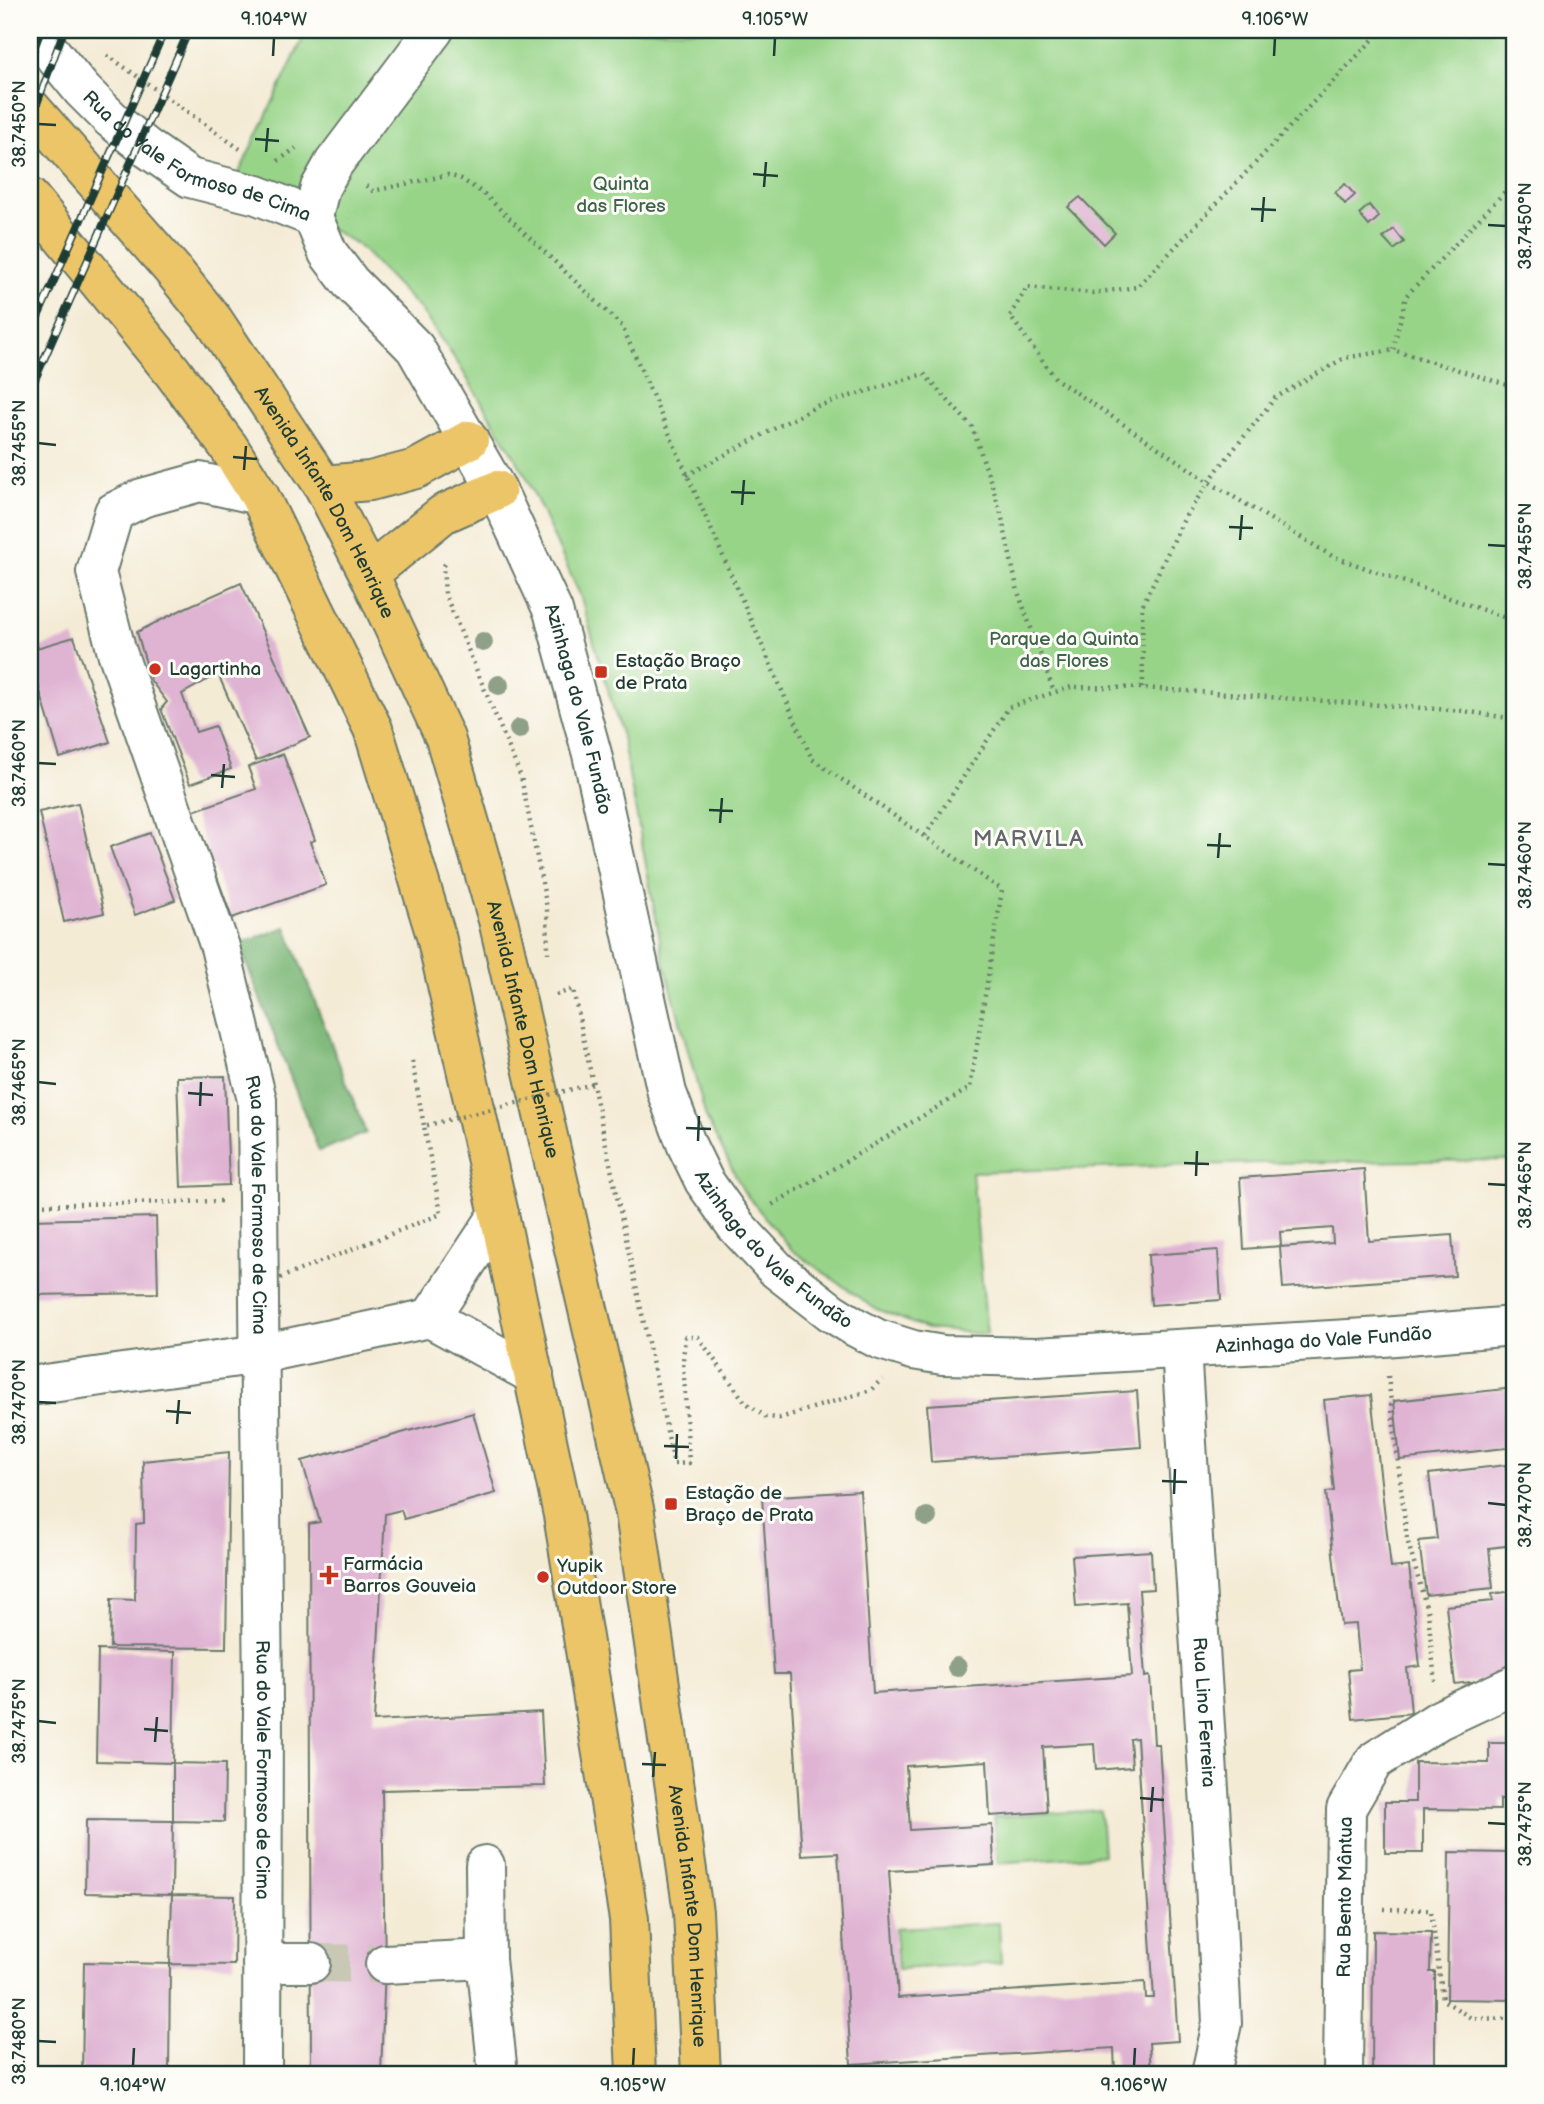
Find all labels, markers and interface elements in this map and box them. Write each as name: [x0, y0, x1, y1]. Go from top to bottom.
text: 9.104°W: [241, 9, 308, 30]
text: 9.105°W: [742, 9, 809, 30]
text: 9.106°W: [1242, 9, 1309, 30]
text: 38.7450°N: [9, 80, 30, 168]
street label: Rua do Vale Formoso de Cima: [78, 86, 314, 226]
park label: Quinta das Flores: [576, 173, 666, 218]
text: 38.7450°N: [1515, 182, 1536, 270]
street label: Avenida Infante Dom Henrique: [249, 382, 399, 622]
text: 38.7455°N: [9, 399, 30, 487]
text: 38.7455°N: [1515, 502, 1536, 590]
street label: Azinhaga do Vale Fundão: [540, 600, 617, 817]
park label: Parque da Quinta das Flores: [989, 628, 1139, 673]
place label: Estação Braço de Prata: [615, 650, 741, 695]
place label: Lagartinha: [169, 658, 261, 681]
marker: Lagartinha: [147, 661, 163, 677]
marker: Estação Braço de Prata: [593, 664, 609, 680]
text: 38.7460°N: [9, 719, 30, 807]
text: 38.7460°N: [1515, 821, 1536, 909]
district label: MARVILA: [973, 825, 1085, 853]
street label: Avenida Infante Dom Henrique: [481, 898, 564, 1161]
text: 38.7465°N: [9, 1038, 30, 1126]
street label: Rua do Vale Formoso de Cima: [240, 1073, 271, 1335]
text: 38.7465°N: [1515, 1141, 1536, 1229]
street label: Azinhaga do Vale Fundão: [689, 1167, 857, 1334]
street label: Azinhaga do Vale Fundão: [1215, 1321, 1433, 1358]
text: 38.7470°N: [9, 1359, 30, 1445]
text: 38.7470°N: [1515, 1462, 1536, 1548]
place label: Estação de Braço de Prata: [685, 1482, 814, 1527]
marker: Estação de Braço de Prata: [663, 1496, 679, 1512]
place label: Farmácia Barros Gouveia: [343, 1553, 476, 1598]
place label: Yupik Outdoor Store: [556, 1555, 677, 1600]
marker: Farmácia Barros Gouveia: [321, 1567, 337, 1583]
marker: Yupik Outdoor Store: [535, 1569, 551, 1585]
street label: Rua Lino Ferreira: [1188, 1636, 1220, 1788]
street label: Rua do Vale Formoso de Cima: [251, 1640, 275, 1900]
text: 38.7475°N: [9, 1678, 30, 1764]
text: 38.7475°N: [1515, 1781, 1536, 1867]
street label: Avenida Infante Dom Henrique: [663, 1783, 711, 2048]
street label: Rua Bento Mântua: [1333, 1816, 1357, 1978]
text: 38.7480°N: [9, 1997, 30, 2085]
text: 9.104°W: [100, 2075, 167, 2096]
text: 9.105°W: [600, 2075, 667, 2096]
text: 9.106°W: [1101, 2075, 1168, 2096]

